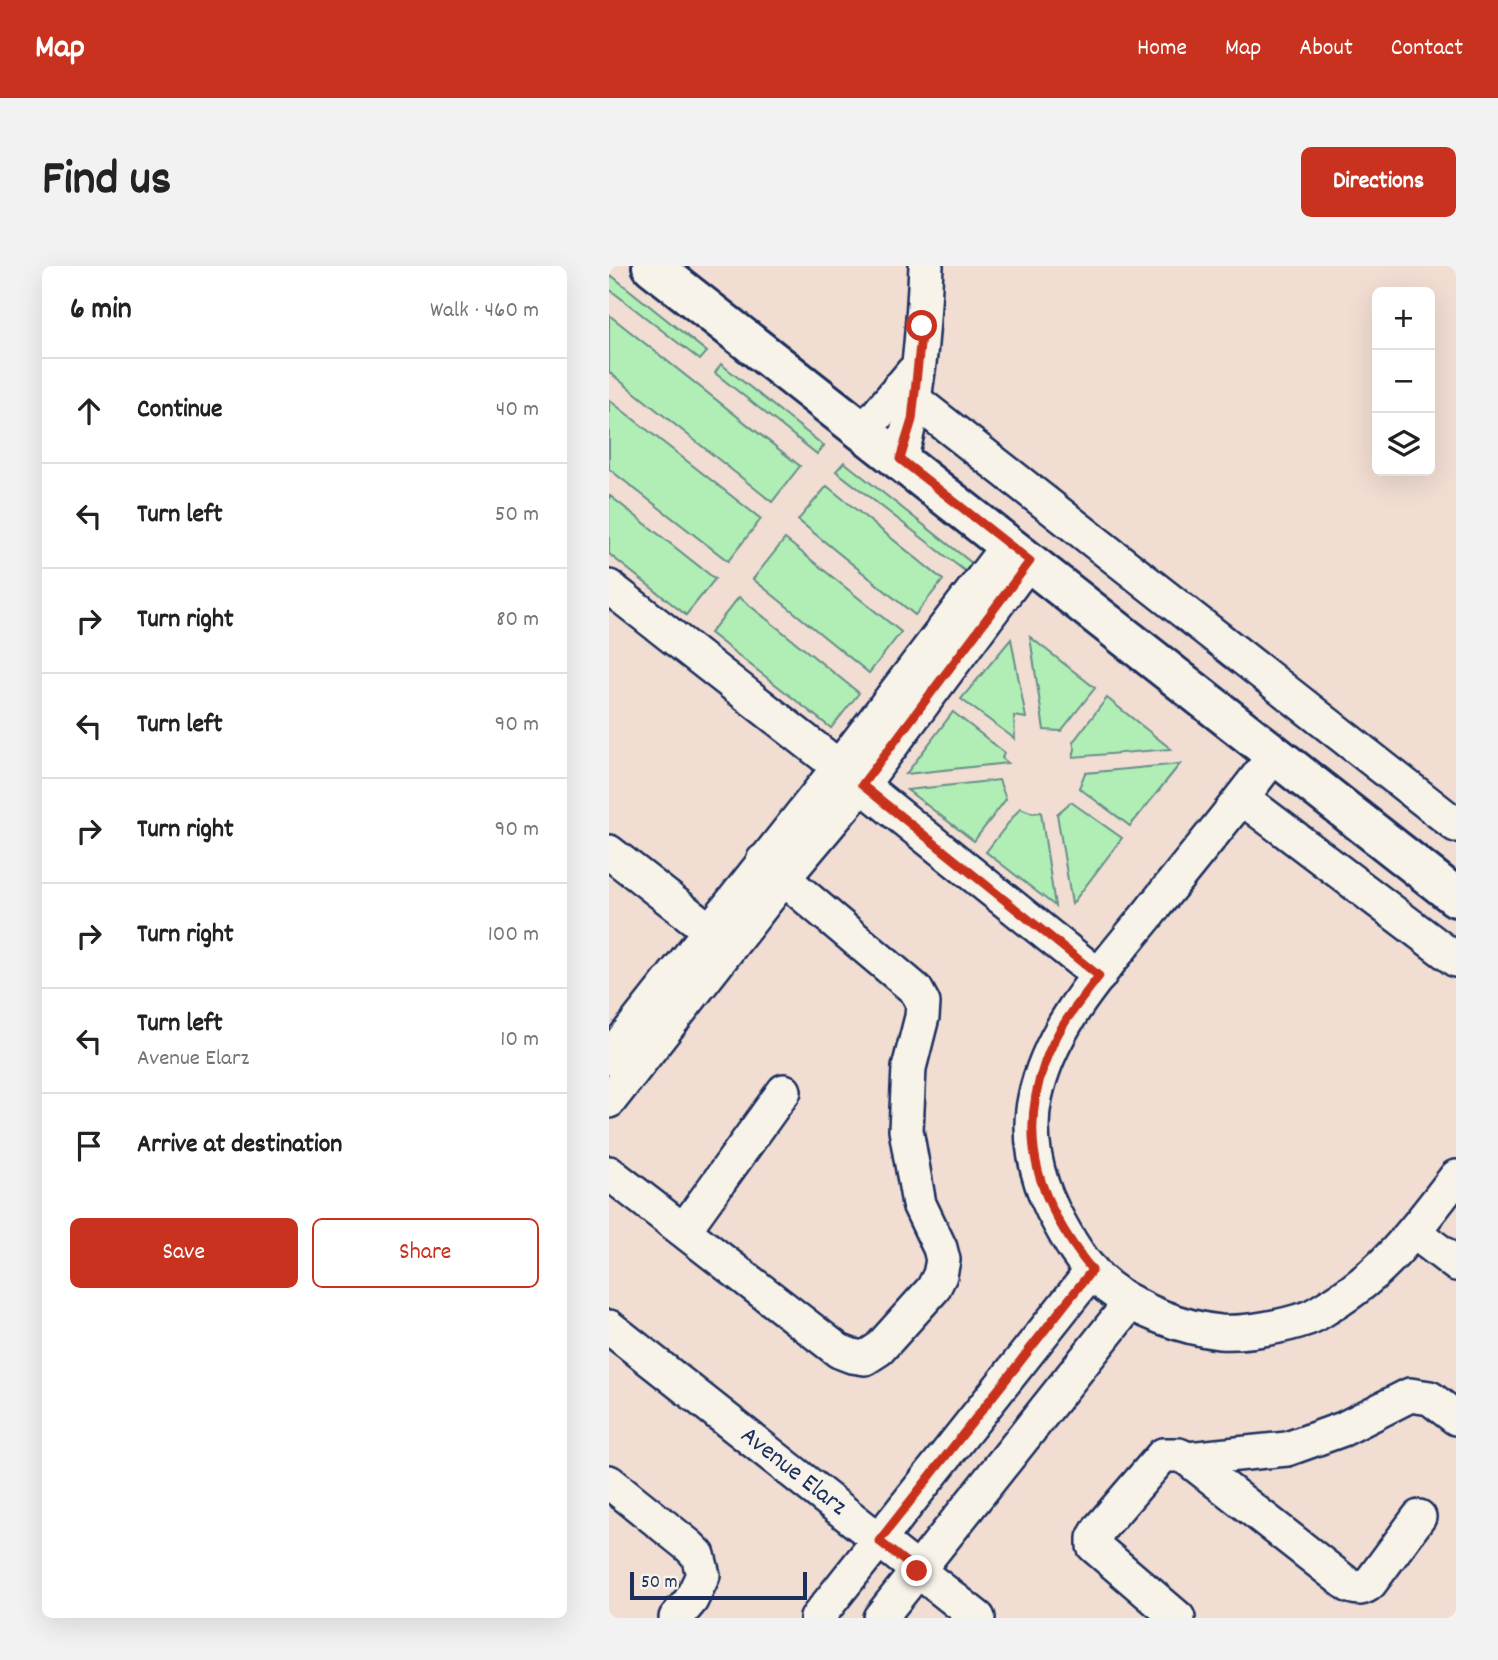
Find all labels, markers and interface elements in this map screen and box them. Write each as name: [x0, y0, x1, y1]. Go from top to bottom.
text: Map: [35, 26, 85, 73]
text: Home: [1137, 32, 1187, 66]
text: Map: [1225, 32, 1261, 66]
text: About: [1299, 32, 1353, 66]
text: Contact: [1391, 32, 1463, 66]
text: Find us: [42, 147, 171, 217]
button: Directions: [1301, 147, 1456, 217]
map controls: [1372, 287, 1435, 476]
button: +: [1372, 287, 1435, 350]
text: 6 min: [70, 290, 132, 333]
text: Walk · 460 m: [430, 295, 539, 328]
route start: [906, 310, 937, 341]
button: −: [1372, 350, 1435, 413]
icon: ahead: [70, 392, 108, 430]
text: Continue: [137, 392, 222, 429]
text: 40 m: [496, 394, 539, 427]
button: layers: [1372, 413, 1435, 476]
icon: left: [70, 497, 108, 535]
text: Turn left: [137, 497, 223, 534]
text: 50 m: [495, 499, 539, 532]
icon: right: [70, 602, 108, 640]
text: Turn right: [137, 602, 234, 639]
text: 80 m: [496, 604, 539, 637]
icon: left: [70, 707, 108, 745]
text: Turn left: [137, 707, 223, 744]
text: 90 m: [495, 709, 539, 742]
icon: right: [70, 812, 108, 850]
text: Turn right: [137, 812, 234, 849]
text: 90 m: [495, 814, 539, 847]
icon: right: [70, 917, 108, 955]
text: Turn right: [137, 917, 234, 954]
text: 100 m: [488, 919, 539, 952]
text: Turn left: [137, 1006, 223, 1043]
icon: left: [70, 1022, 108, 1060]
text: 10 m: [500, 1024, 539, 1057]
text: Avenue Elarz: [137, 1043, 249, 1076]
icon: arrive: [70, 1127, 108, 1165]
text: Arrive at destination: [137, 1127, 342, 1164]
button: Save: [70, 1218, 298, 1288]
button: Share: [312, 1218, 539, 1288]
street label: Avenue Elarz: [732, 1418, 854, 1526]
route end: [901, 1555, 932, 1586]
scale bar: [630, 1569, 807, 1601]
text: 50 m: [641, 1570, 678, 1597]

